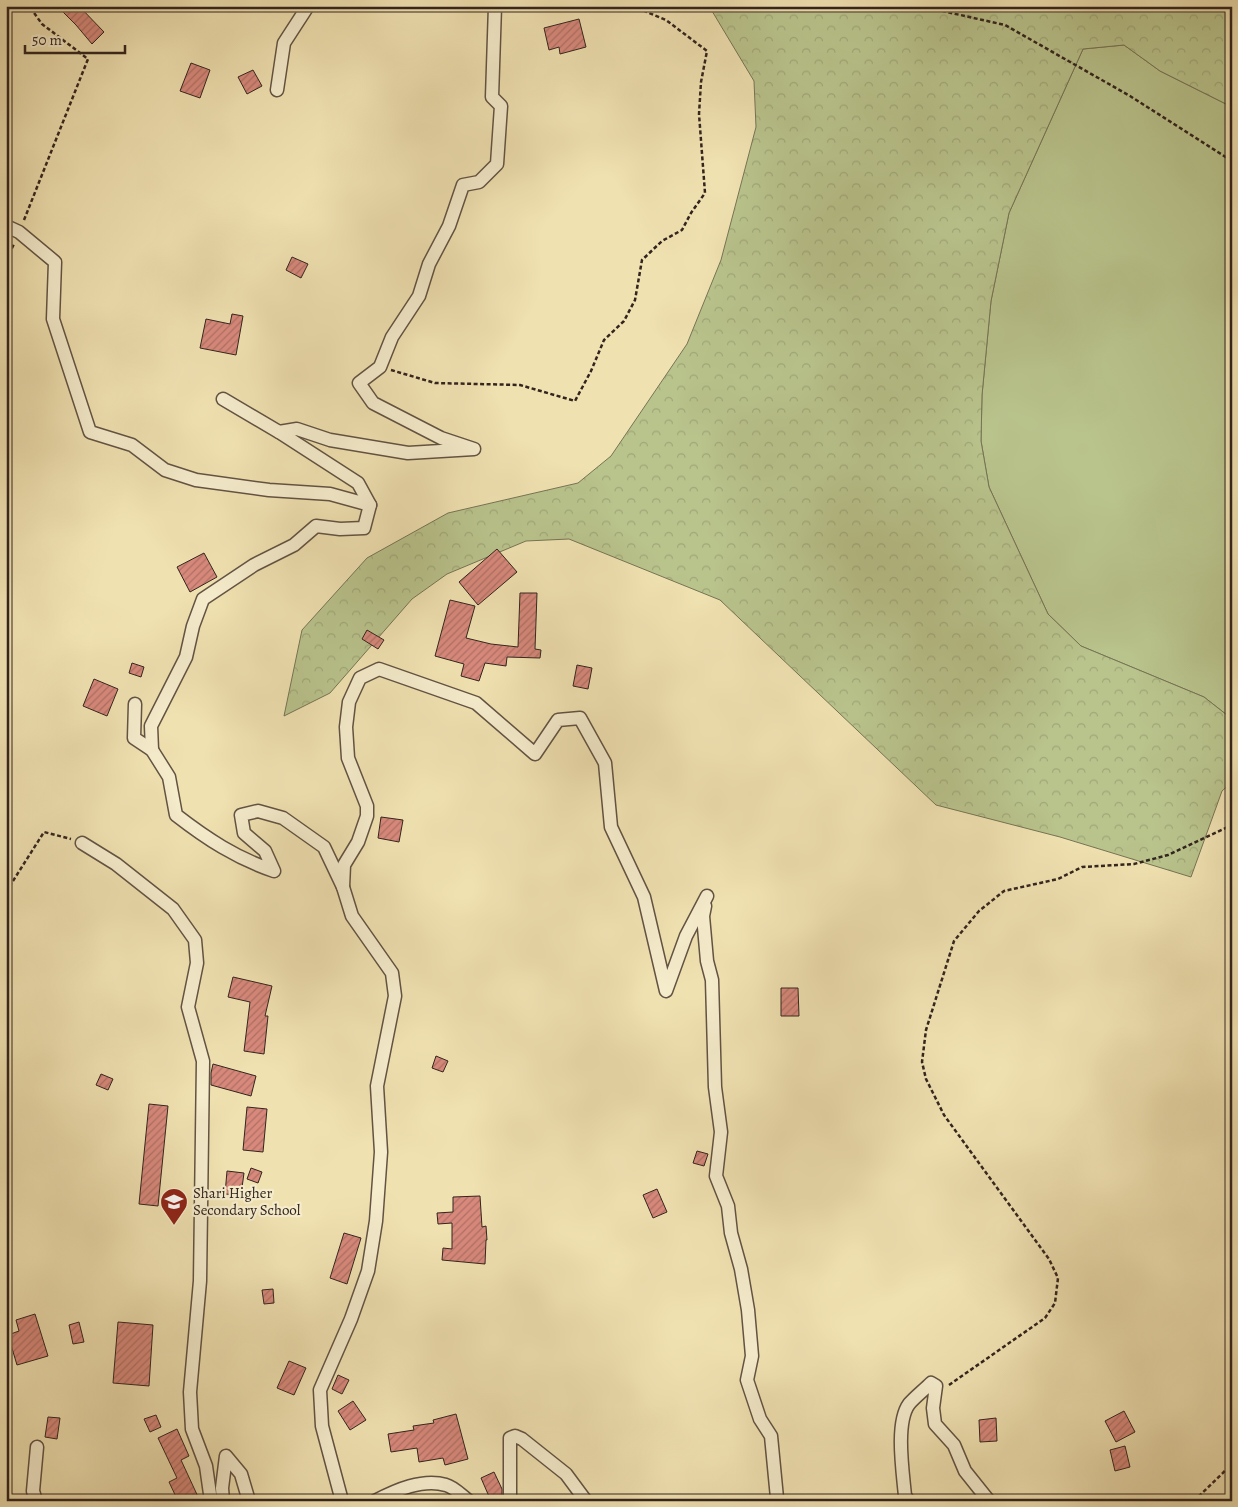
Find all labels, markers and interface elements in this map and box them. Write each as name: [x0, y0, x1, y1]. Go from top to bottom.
scale bar: [25, 22, 125, 54]
text: 50 m: [32, 30, 62, 50]
place label: Shari Higher Secondary School: [193, 1183, 301, 1220]
school or university icon: Shari Higher Secondary School: [159, 1187, 189, 1226]

